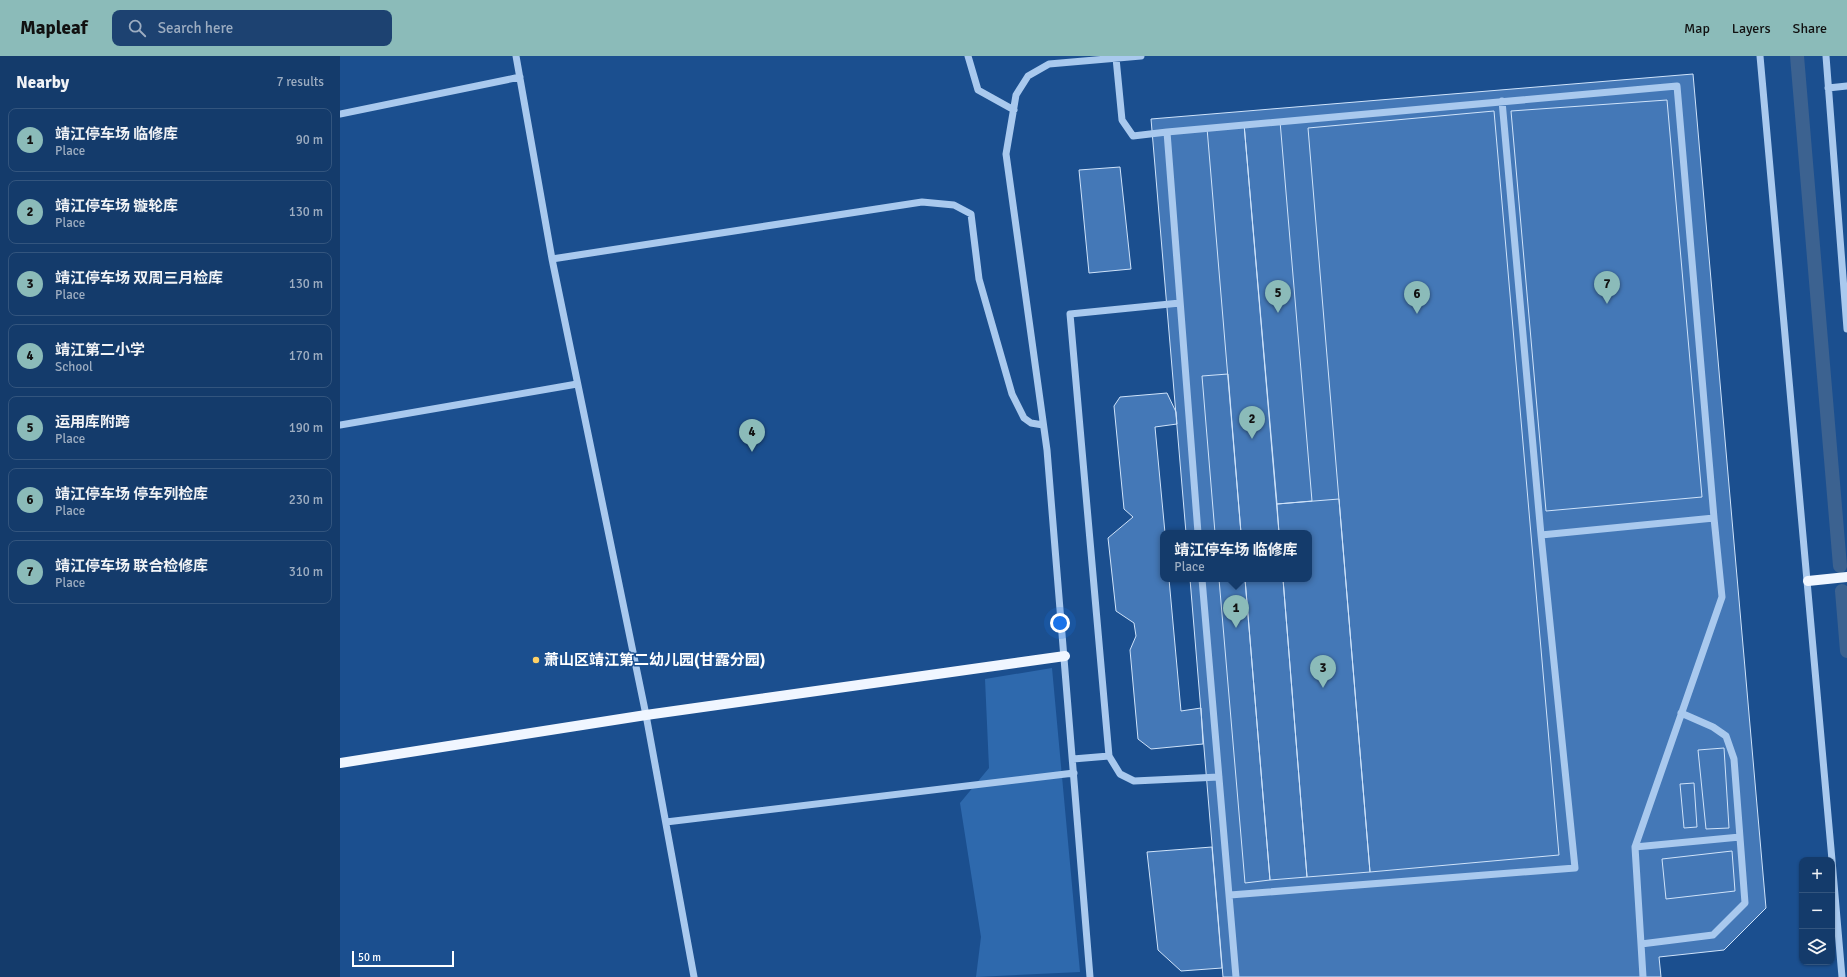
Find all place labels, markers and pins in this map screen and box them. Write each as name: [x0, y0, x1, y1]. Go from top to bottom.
pin: 7: [1594, 271, 1620, 304]
pin: 5: [1265, 280, 1291, 313]
pin: 6: [1404, 281, 1430, 314]
pin: 2: [1239, 406, 1265, 439]
pin: 4: [739, 419, 765, 452]
pin: 1: [1223, 595, 1249, 628]
place label: 萧山区靖江第二幼儿园(甘露分园): [544, 651, 765, 669]
marker: 萧山区靖江第二幼儿园(甘露分园): [531, 655, 541, 665]
pin: 3: [1310, 655, 1336, 688]

